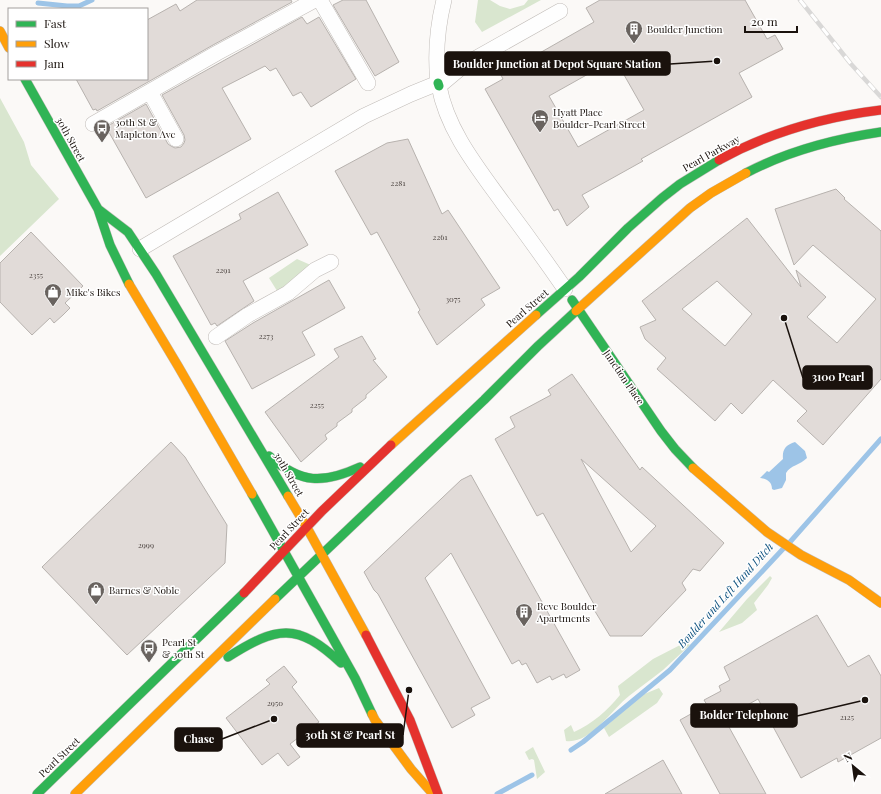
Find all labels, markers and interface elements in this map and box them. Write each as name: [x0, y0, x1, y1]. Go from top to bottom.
legend: [8, 8, 148, 80]
scale bar: [745, 8, 797, 34]
text: 20 m: [751, 13, 778, 29]
text: Fast: [44, 15, 67, 31]
building icon: Boulder Junction: [624, 19, 644, 44]
place label: Boulder Junction: [647, 22, 723, 36]
text: Slow: [44, 35, 70, 51]
callout: Boulder Junction at Depot Square Station: [445, 52, 670, 75]
text: Jam: [43, 55, 65, 71]
text: Boulder Junction at Depot Square Station: [453, 56, 662, 71]
place label: Hyatt Place Boulder-Pearl Street: [553, 105, 646, 131]
hotel icon: Hyatt Place Boulder-Pearl Street: [530, 108, 550, 133]
street label: 30th Street: [53, 114, 89, 164]
place label: 30th St & Mapleton Ave: [115, 115, 176, 141]
bus stop icon: 30th St & Mapleton Ave: [92, 118, 112, 143]
street label: Pearl Parkway: [680, 131, 742, 175]
house number: 2281: [391, 177, 405, 188]
house number: 2261: [433, 231, 447, 242]
house number: 2291: [216, 264, 230, 275]
house number: 2355: [29, 269, 43, 280]
shop icon: Mike's Bikes: [43, 282, 63, 307]
place label: Mike's Bikes: [66, 285, 121, 299]
street label: Pearl Street: [503, 285, 552, 330]
house number: 3075: [446, 293, 460, 304]
house number: 2273: [259, 330, 274, 341]
street label: Junction Place: [600, 346, 648, 407]
callout: 3100 Pearl: [803, 366, 872, 389]
text: 3100 Pearl: [812, 369, 865, 384]
house number: 2255: [310, 399, 324, 410]
street label: 30th Street: [271, 449, 308, 499]
street label: Pearl Street: [266, 505, 312, 553]
house number: 2999: [138, 539, 154, 550]
water label: Boulder and Left Hand Ditch: [673, 539, 776, 651]
shop icon: Barnes & Noble: [86, 580, 106, 605]
place label: Barnes & Noble: [109, 583, 179, 597]
place label: Reve Boulder Apartments: [536, 599, 597, 625]
building icon: Reve Boulder Apartments: [514, 602, 534, 627]
place label: Pearl St & 30th St: [162, 635, 205, 661]
bus stop icon: Pearl St & 30th St: [139, 638, 159, 663]
house number: 2950: [267, 697, 283, 708]
callout: Bolder Telephone: [691, 704, 797, 727]
text: Bolder Telephone: [699, 707, 789, 722]
house number: 2125: [840, 711, 854, 722]
callout: 30th St & Pearl St: [297, 724, 403, 747]
text: 30th St & Pearl St: [305, 727, 395, 742]
callout: Chase: [175, 728, 222, 751]
text: Chase: [184, 731, 215, 746]
street label: Pearl Street: [35, 734, 83, 780]
north arrow: [833, 746, 873, 786]
text: N: [841, 748, 855, 765]

